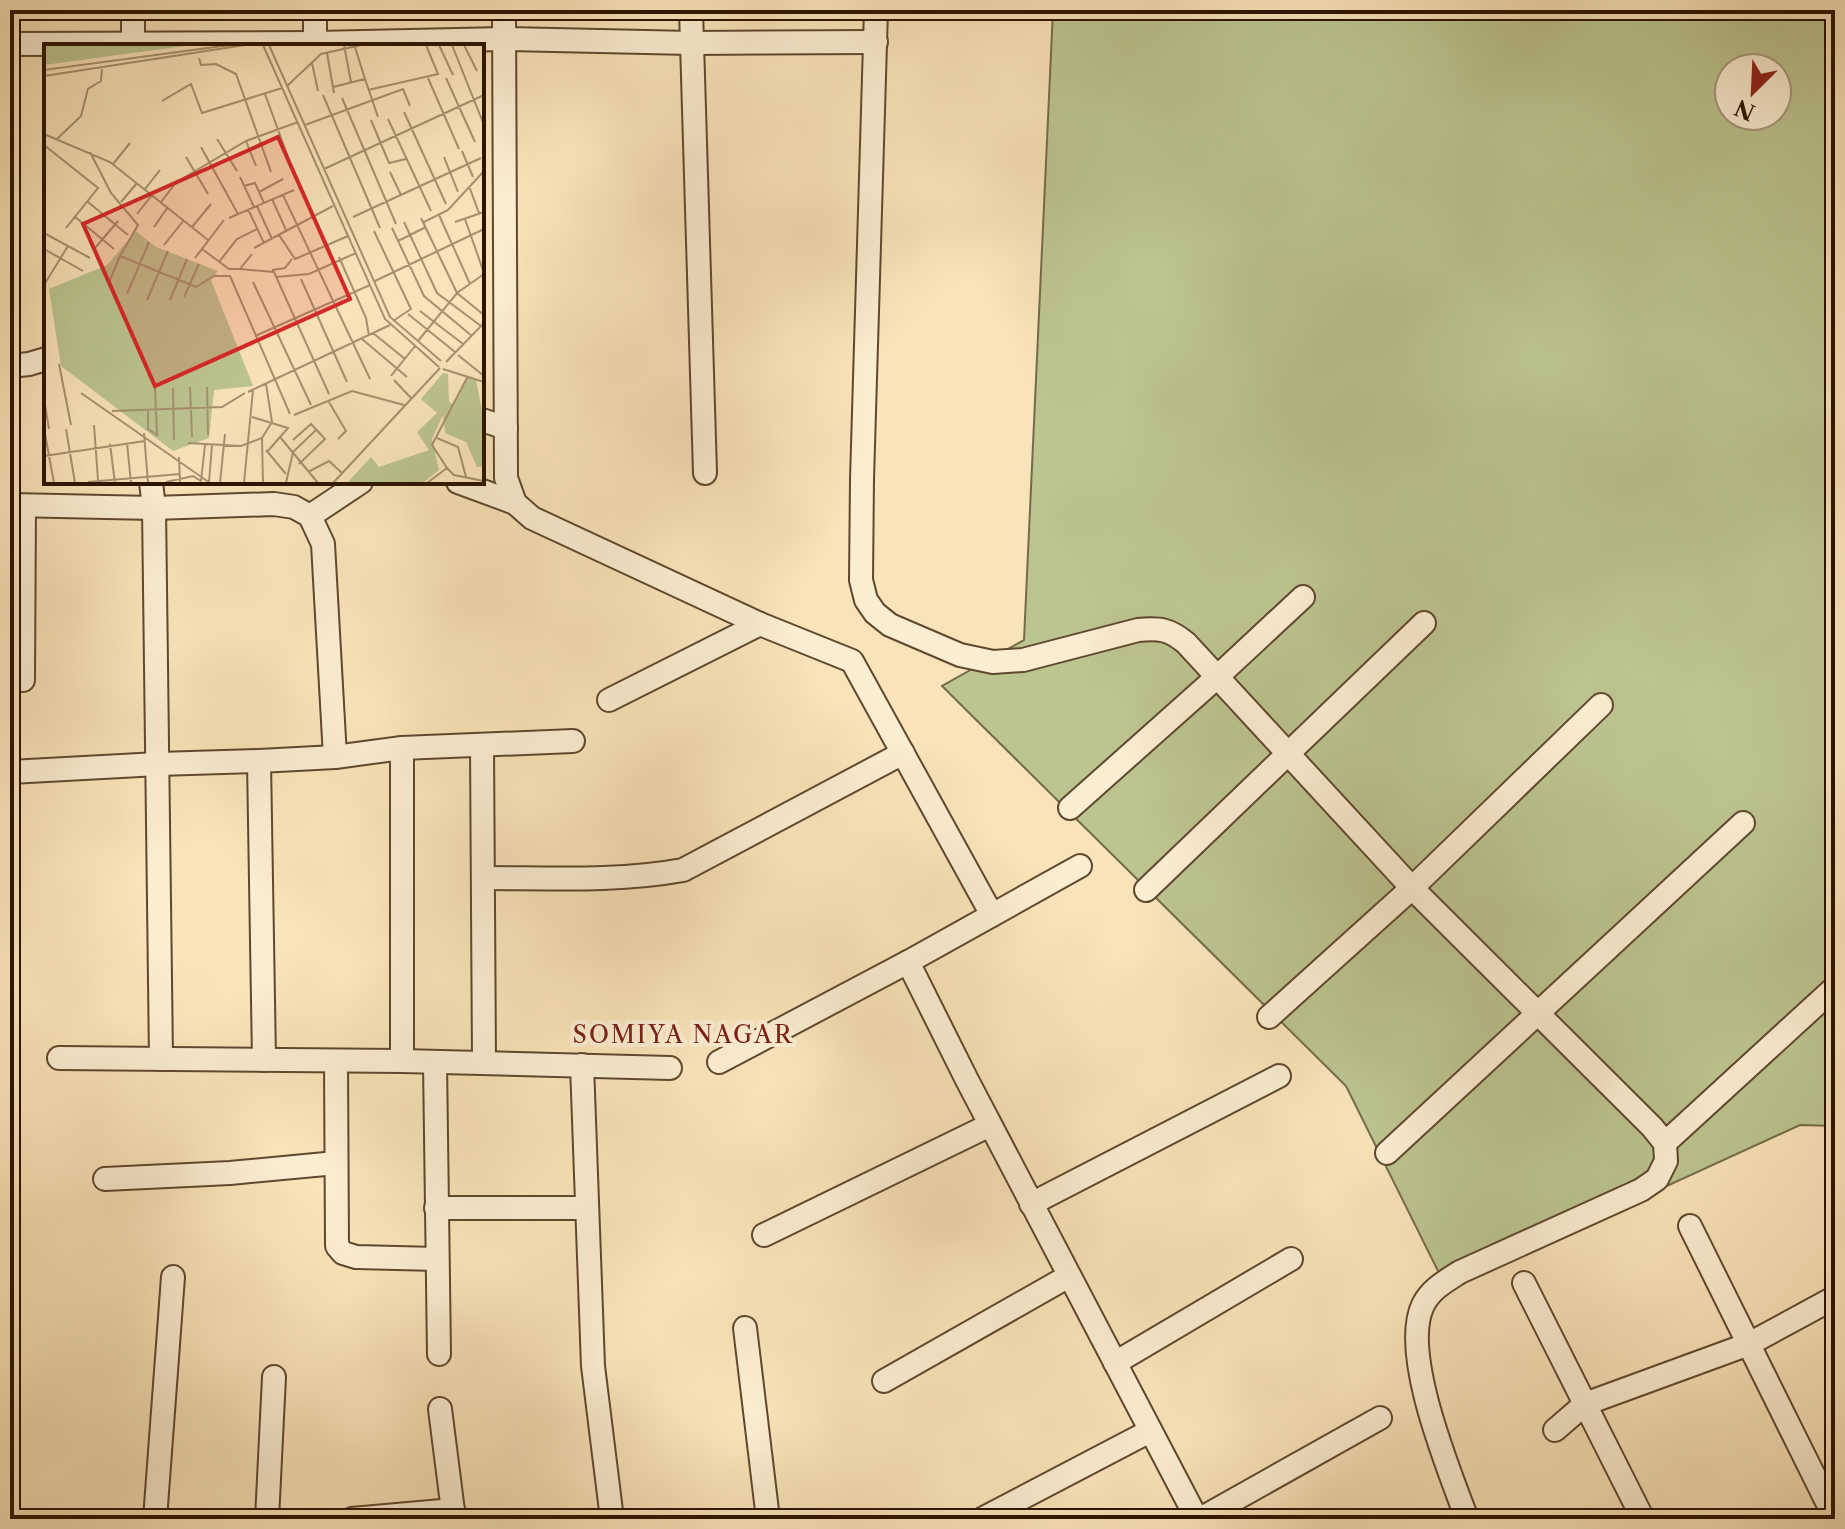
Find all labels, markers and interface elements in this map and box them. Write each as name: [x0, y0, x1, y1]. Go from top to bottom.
inset map: [44, 44, 484, 484]
north arrow: [1713, 52, 1793, 132]
text: N: [1731, 94, 1759, 126]
district label: SOMIYA NAGAR: [573, 1020, 793, 1049]

